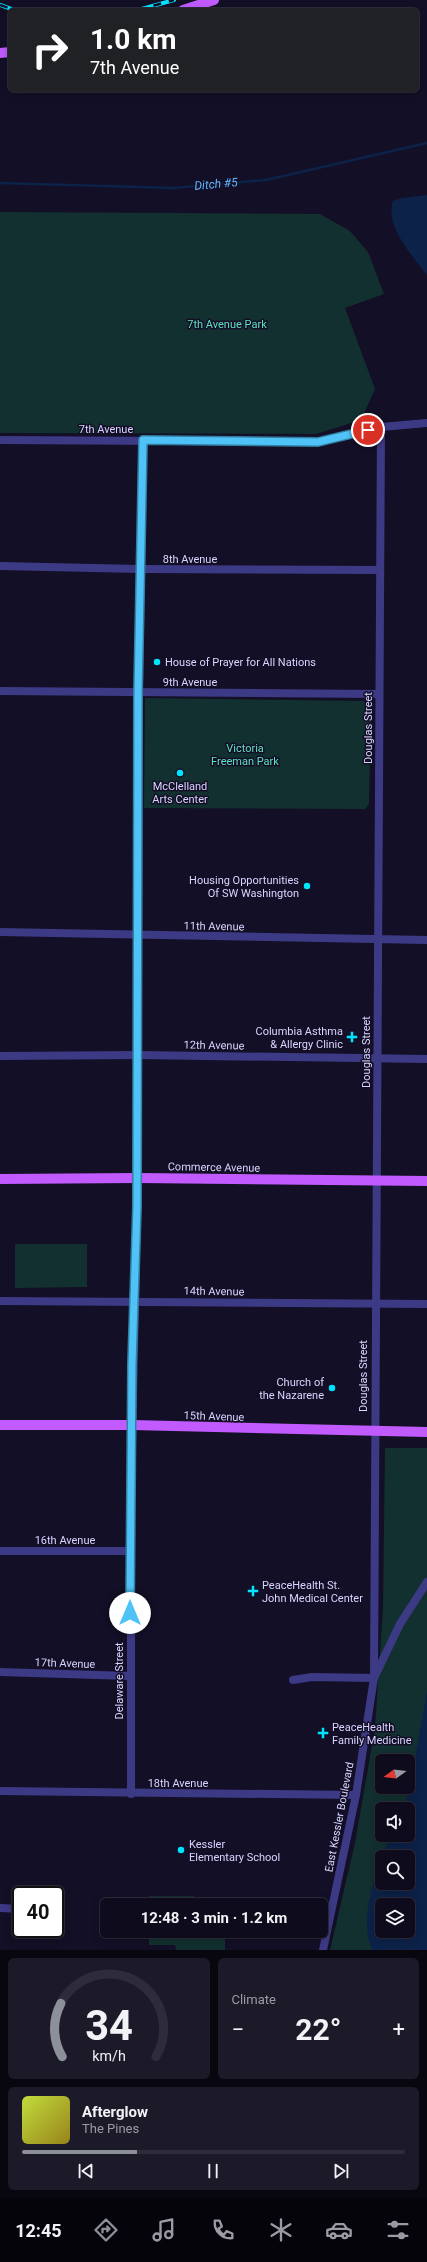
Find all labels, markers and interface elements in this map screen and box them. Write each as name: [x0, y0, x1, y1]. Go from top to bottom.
text: 1.0 km: [90, 23, 176, 56]
icon: right: [24, 24, 76, 76]
text: 7th Avenue: [90, 57, 179, 78]
water label: Ditch #5: [194, 175, 239, 193]
park label: 7th Avenue Park: [187, 318, 267, 331]
pin: [351, 413, 385, 447]
icon: arrive: [357, 419, 379, 441]
street label: 7th Avenue: [79, 423, 133, 436]
street label: 8th Avenue: [163, 553, 217, 566]
place label: House of Prayer for All Nations: [165, 656, 316, 669]
marker: House of Prayer for All Nations: [152, 657, 162, 667]
street label: 9th Avenue: [163, 676, 217, 689]
street label: Douglas Street: [362, 692, 375, 764]
park label: Victoria Freeman Park: [211, 742, 279, 768]
marker: McClelland Arts Center: [175, 768, 185, 778]
place label: McClelland Arts Center: [152, 780, 208, 806]
place label: Housing Opportunities Of SW Washington: [189, 874, 299, 900]
marker: Housing Opportunities Of SW Washington: [302, 881, 312, 891]
street label: 11th Avenue: [184, 919, 245, 934]
street label: Douglas Street: [360, 1016, 373, 1088]
place label: Columbia Asthma & Allergy Clinic: [255, 1025, 343, 1051]
marker: Columbia Asthma & Allergy Clinic: [346, 1031, 358, 1043]
street label: 12th Avenue: [184, 1038, 245, 1053]
street label: Commerce Avenue: [168, 1160, 260, 1175]
street label: 14th Avenue: [184, 1284, 245, 1299]
street label: Douglas Street: [357, 1340, 370, 1412]
place label: Church of the Nazarene: [259, 1376, 324, 1402]
marker: Church of the Nazarene: [327, 1383, 337, 1393]
street label: 15th Avenue: [183, 1409, 245, 1424]
street label: 16th Avenue: [35, 1534, 96, 1547]
place label: PeaceHealth St. John Medical Center: [262, 1579, 363, 1605]
marker: PeaceHealth St. John Medical Center: [247, 1585, 259, 1597]
position arrow: [109, 1592, 151, 1634]
street label: Delaware Street: [113, 1642, 126, 1720]
street label: 17th Avenue: [34, 1656, 96, 1671]
place label: PeaceHealth Family Medicine: [332, 1721, 412, 1747]
marker: PeaceHealth Family Medicine: [317, 1727, 329, 1739]
north arrow: [375, 1754, 415, 1794]
map controls: [375, 1754, 415, 1938]
street label: East Kessler Boulevard: [322, 1761, 357, 1873]
street label: 18th Avenue: [148, 1777, 209, 1790]
button: sound: [375, 1802, 415, 1842]
place label: Kessler Elementary School: [189, 1838, 280, 1864]
marker: Kessler Elementary School: [176, 1845, 186, 1855]
button: search: [375, 1850, 415, 1890]
speed limit sign: 40: [12, 1886, 64, 1938]
button: layers: [375, 1898, 415, 1938]
text: 12:48 · 3 min · 1.2 km: [141, 1909, 287, 1927]
text: Climate: [232, 1992, 276, 2007]
text: 34: [85, 2000, 133, 2049]
text: 22°: [295, 2012, 341, 2047]
text: −: [232, 2017, 244, 2042]
text: +: [393, 2017, 405, 2042]
text: km/h: [92, 2047, 126, 2063]
text: Afterglow: [82, 2103, 148, 2121]
text: The Pines: [82, 2121, 139, 2136]
icon: previous: [75, 2160, 97, 2182]
icon: pause: [202, 2160, 224, 2182]
icon: next: [330, 2160, 352, 2182]
icon: directions: [92, 2216, 120, 2244]
icon: music: [150, 2216, 178, 2244]
icon: phone: [209, 2216, 237, 2244]
icon: climate: [267, 2216, 295, 2244]
icon: car: [325, 2216, 353, 2244]
icon: filters: [384, 2216, 412, 2244]
text: 12:45: [15, 2220, 62, 2241]

